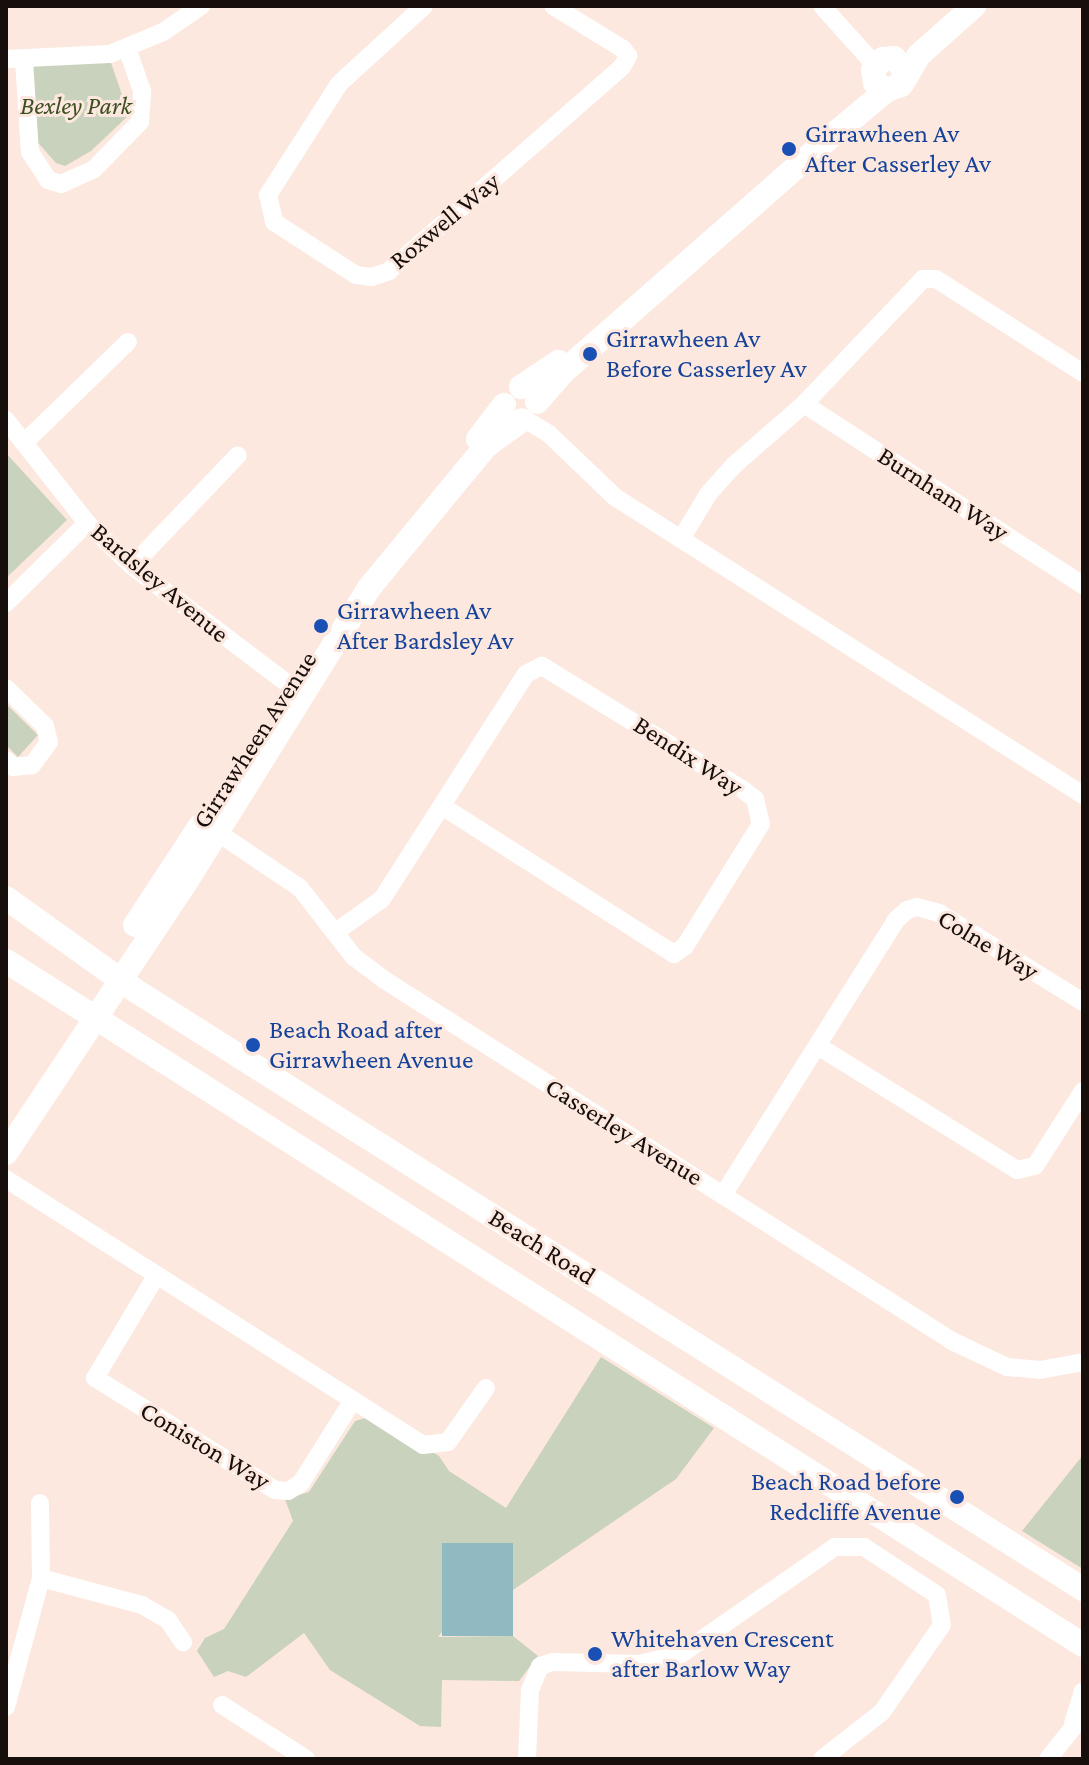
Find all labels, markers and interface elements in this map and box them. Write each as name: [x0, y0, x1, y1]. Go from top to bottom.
park label: Bexley Park: [20, 90, 132, 122]
place label: Girrawheen Av After Casserley Av: [805, 118, 991, 180]
marker: Girrawheen Av After Casserley Av: [780, 140, 798, 158]
street label: Roxwell Way: [384, 166, 506, 276]
place label: Girrawheen Av Before Casserley Av: [606, 323, 807, 384]
marker: Girrawheen Av Before Casserley Av: [581, 345, 599, 363]
street label: Burnham Way: [872, 440, 1014, 548]
street label: Bardsley Avenue: [85, 516, 235, 650]
place label: Girrawheen Av After Bardsley Av: [337, 595, 514, 656]
marker: Girrawheen Av After Bardsley Av: [312, 617, 330, 635]
street label: Girrawheen Avenue: [186, 646, 324, 834]
street label: Bendix Way: [628, 709, 748, 803]
street label: Colne Way: [932, 903, 1044, 987]
place label: Beach Road after Girrawheen Avenue: [269, 1014, 473, 1076]
marker: Beach Road after Girrawheen Avenue: [244, 1036, 262, 1054]
street label: Casserley Avenue: [539, 1071, 709, 1193]
street label: Beach Road: [483, 1202, 601, 1292]
street label: Coniston Way: [134, 1395, 276, 1497]
place label: Beach Road before Redcliffe Avenue: [751, 1466, 941, 1528]
marker: Beach Road before Redcliffe Avenue: [948, 1488, 966, 1506]
place label: Whitehaven Crescent after Barlow Way: [611, 1623, 834, 1684]
marker: Whitehaven Crescent after Barlow Way: [586, 1645, 604, 1663]

